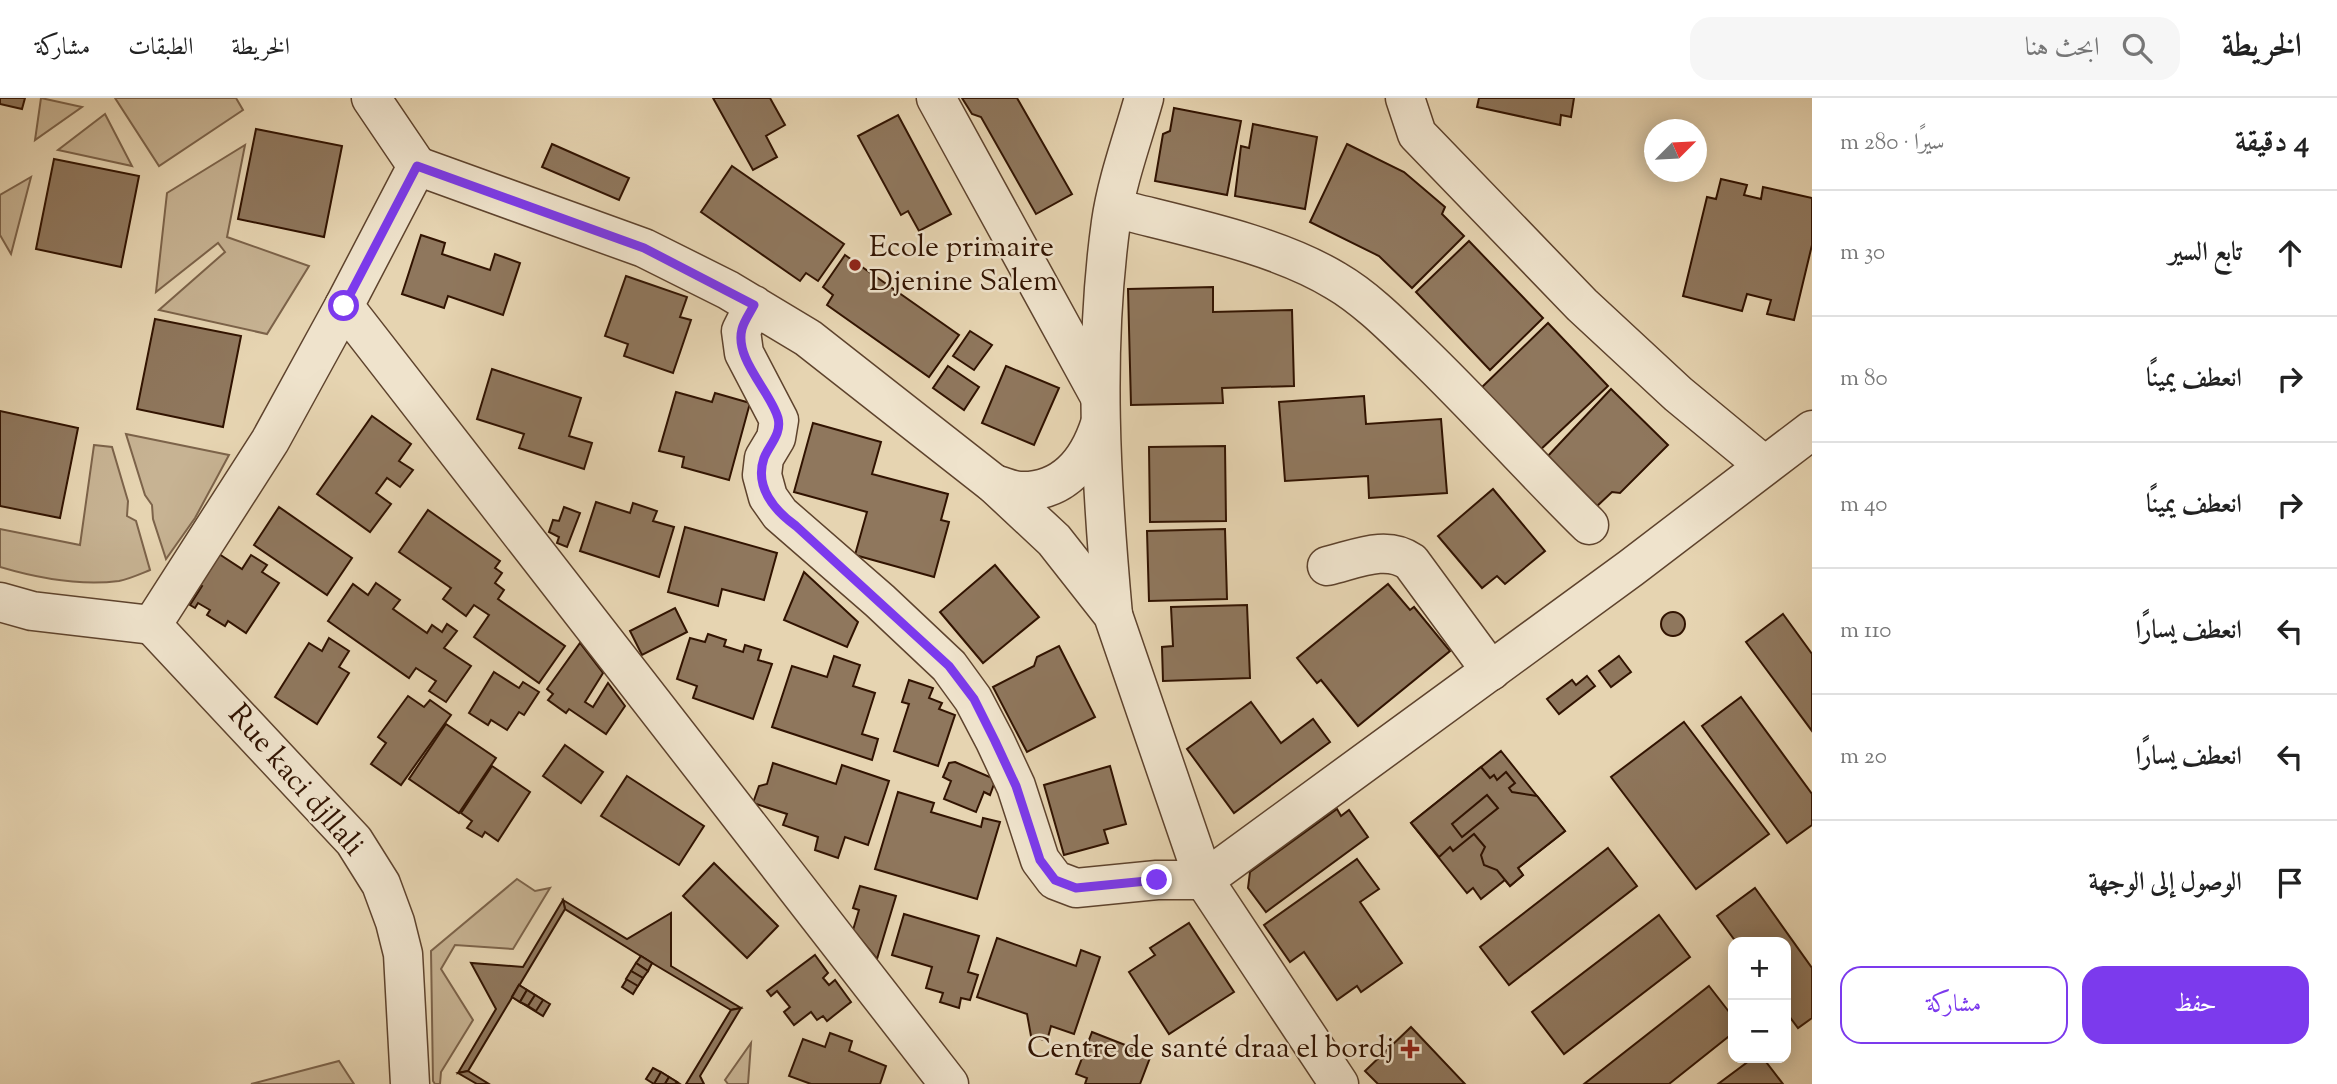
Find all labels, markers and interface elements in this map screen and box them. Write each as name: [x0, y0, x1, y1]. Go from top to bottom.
search box: [1690, 17, 2180, 80]
text: الخريطة: [2222, 24, 2302, 72]
icon: search: [2118, 29, 2156, 67]
text: ابحث هنا: [2025, 30, 2100, 67]
text: مشاركة: [35, 31, 90, 65]
text: الطبقات: [128, 31, 194, 65]
text: الخريطة: [232, 31, 290, 65]
north arrow: [1644, 119, 1707, 182]
text: 4 دقيقة: [2235, 122, 2309, 165]
text: سيرًا · 280 m: [1840, 127, 1945, 160]
place label: Ecole primaire Djenine Salem: [869, 227, 1058, 304]
icon: ahead: [2271, 234, 2309, 272]
text: تابع السير: [2169, 235, 2242, 272]
text: 30 m: [1840, 237, 1885, 270]
marker: Ecole primaire Djenine Salem: [847, 257, 863, 273]
route start: [328, 290, 359, 321]
icon: right: [2271, 360, 2309, 398]
text: انعطف يمينًا: [2146, 361, 2242, 398]
text: 80 m: [1840, 363, 1888, 396]
icon: right: [2271, 486, 2309, 524]
text: انعطف يمينًا: [2146, 487, 2242, 524]
text: 40 m: [1840, 489, 1888, 522]
icon: left: [2271, 612, 2309, 650]
text: انعطف يسارًا: [2135, 613, 2242, 650]
text: 110 m: [1840, 615, 1892, 648]
street label: Rue kaci djllali: [217, 696, 373, 866]
icon: left: [2271, 738, 2309, 776]
text: انعطف يسارًا: [2135, 739, 2242, 776]
text: 20 m: [1840, 741, 1887, 774]
route end: [1141, 864, 1172, 895]
icon: arrive: [2271, 864, 2309, 902]
text: الوصول إلى الوجهة: [2088, 865, 2242, 902]
map controls: [1728, 937, 1791, 1063]
button: +: [1728, 937, 1791, 1000]
button: مشاركة: [1840, 966, 2068, 1044]
button: حفظ: [2082, 966, 2309, 1044]
button: −: [1728, 1000, 1791, 1063]
place label: Centre de santé draa el bordj: [1027, 1028, 1394, 1071]
marker: Centre de santé draa el bordj: [1400, 1039, 1420, 1059]

